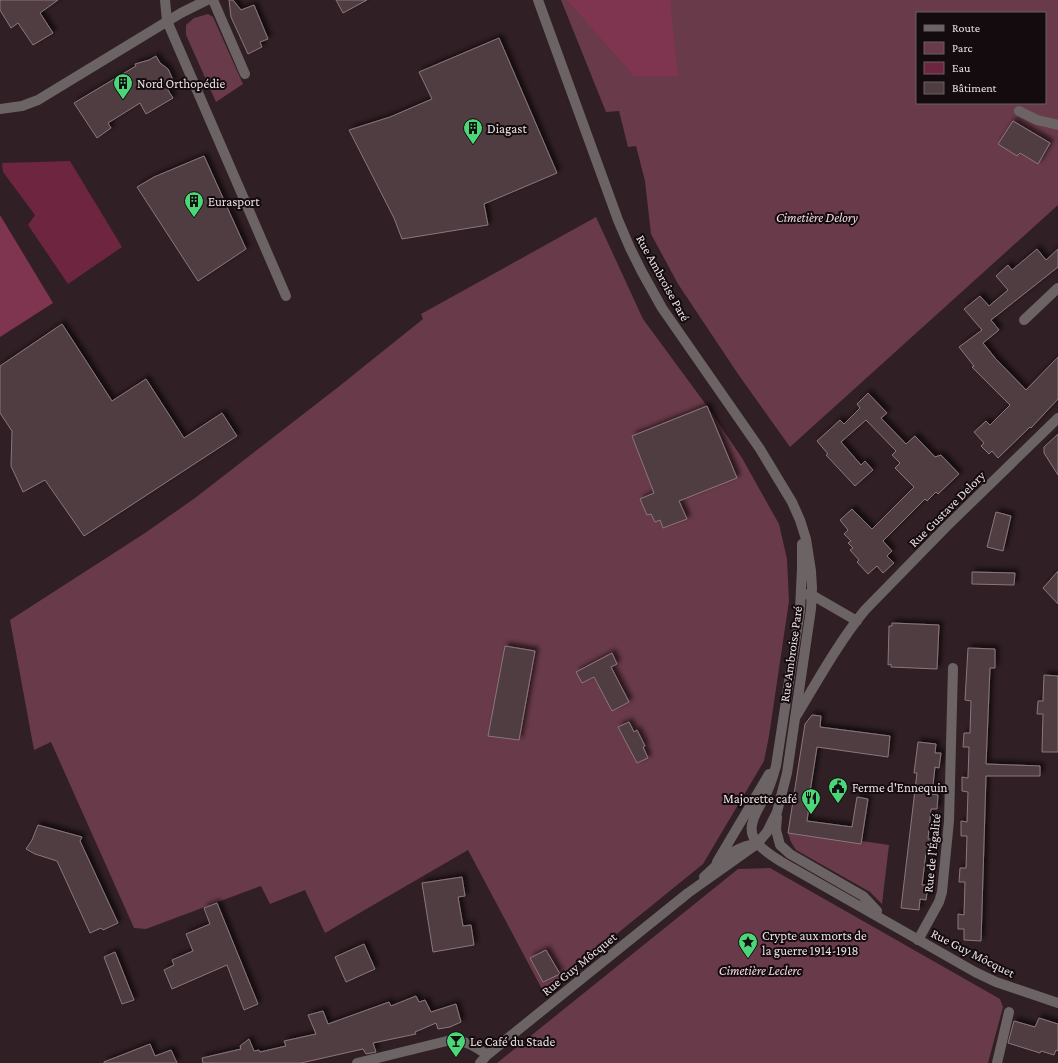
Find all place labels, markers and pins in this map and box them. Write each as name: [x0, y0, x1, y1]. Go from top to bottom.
building icon: Nord Orthopédie: [112, 72, 134, 100]
place label: Nord Orthopédie: [137, 76, 225, 91]
building icon: Diagast: [462, 117, 484, 145]
place label: Diagast: [487, 121, 527, 136]
building icon: Eurasport: [183, 190, 205, 218]
place label: Eurasport: [208, 194, 260, 209]
public building icon: Ferme d'Ennequin: [827, 776, 849, 804]
place label: Ferme d'Ennequin: [852, 780, 948, 795]
restaurant icon: Majorette café: [800, 787, 822, 815]
place label: Majorette café: [723, 791, 797, 807]
place label: Crypte aux morts de la guerre 1914-1918: [762, 928, 867, 958]
place icon: Crypte aux morts de la guerre 1914-1918: [737, 931, 759, 959]
bar icon: Le Café du Stade: [445, 1030, 467, 1058]
place label: Le Café du Stade: [470, 1034, 556, 1049]

